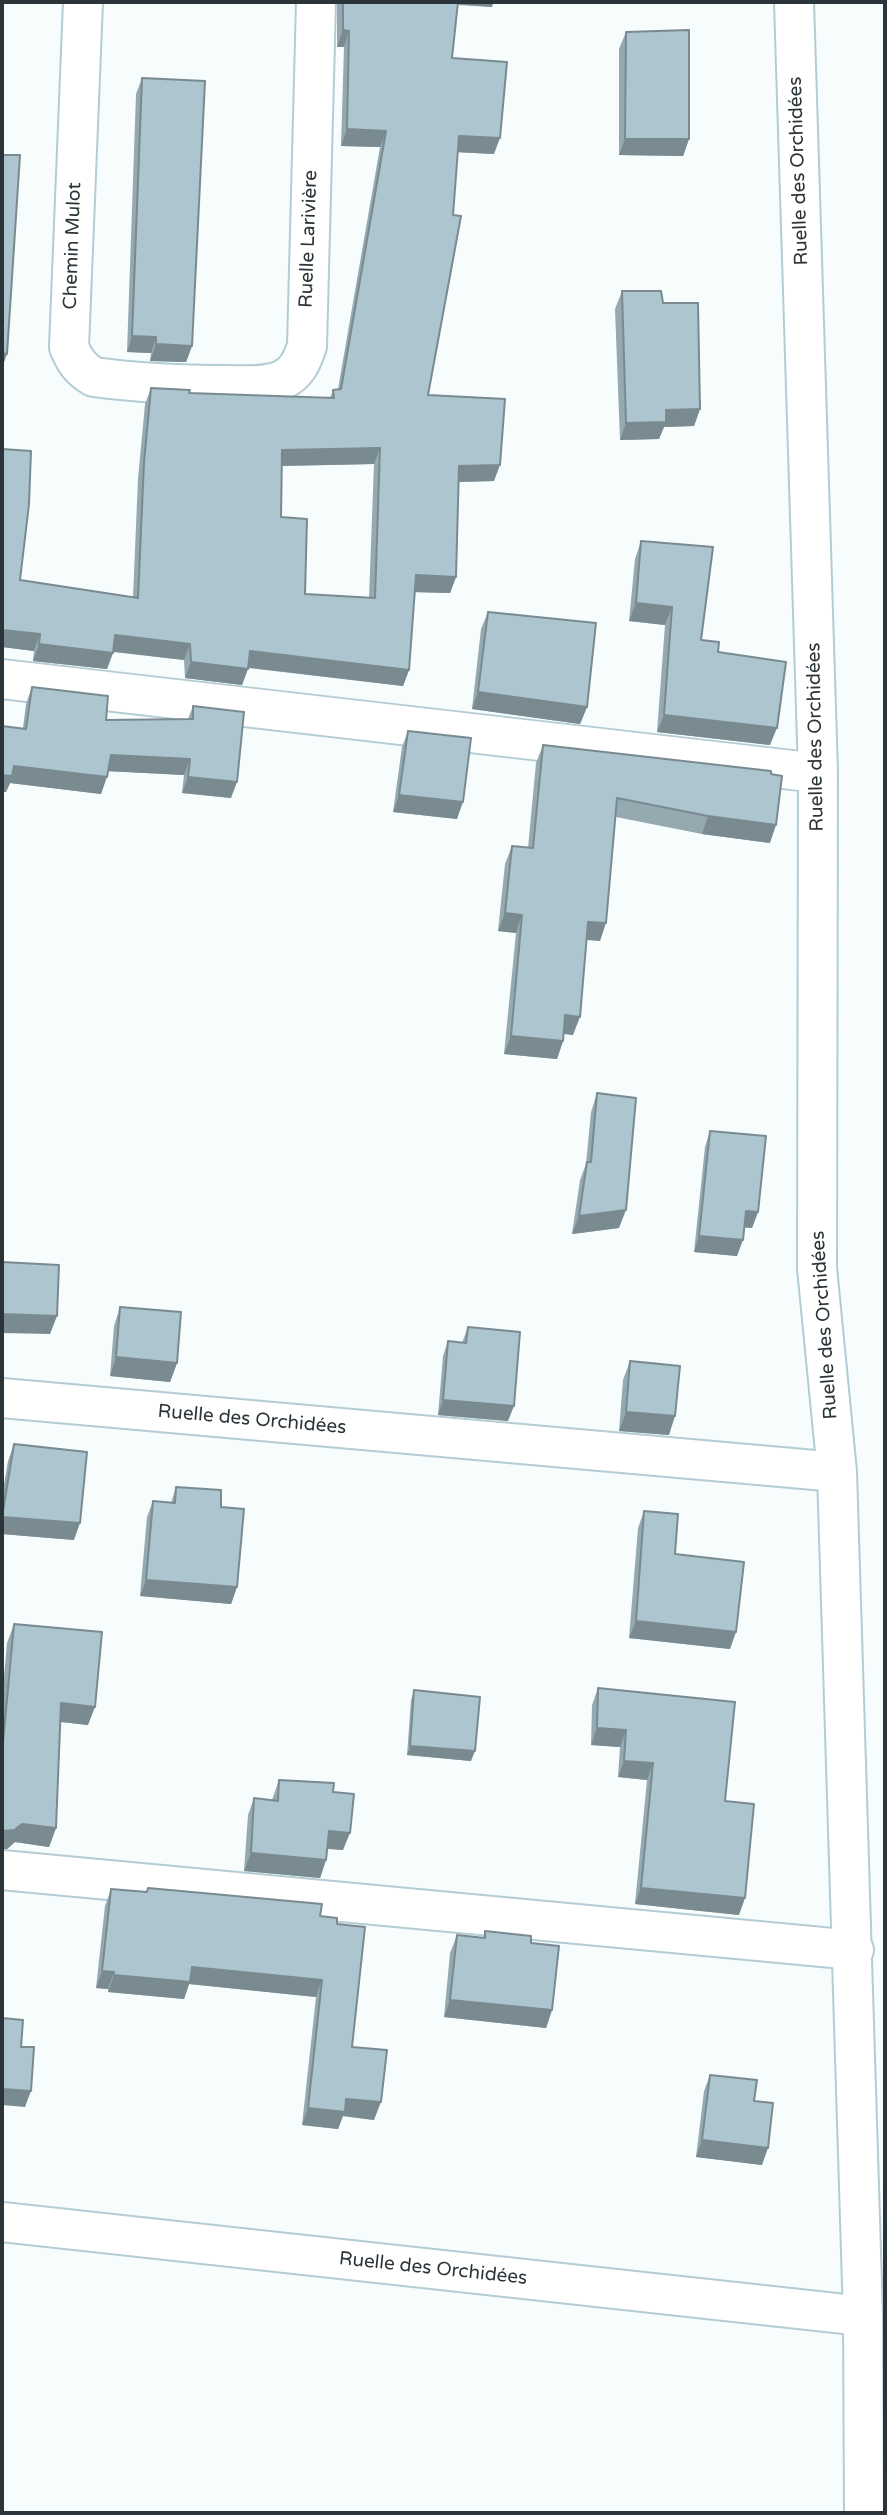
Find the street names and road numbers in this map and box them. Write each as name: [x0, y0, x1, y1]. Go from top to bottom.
street label: Ruelle des Orchidées: [784, 76, 814, 266]
street label: Ruelle Larivière: [295, 170, 323, 308]
street label: Chemin Mulot: [59, 182, 87, 310]
street label: Ruelle des Orchidées: [803, 642, 829, 832]
street label: Ruelle des Orchidées: [807, 1230, 843, 1420]
street label: Ruelle des Orchidées: [157, 1400, 347, 1440]
street label: Ruelle des Orchidées: [338, 2248, 528, 2290]

